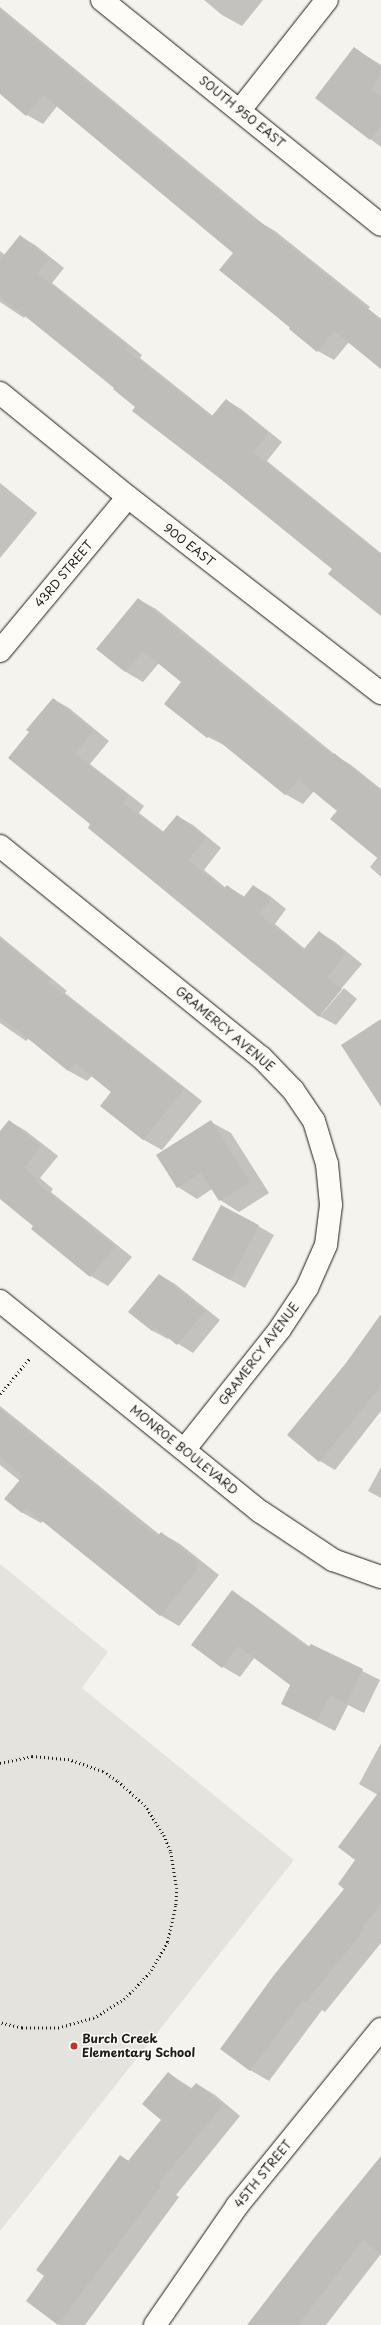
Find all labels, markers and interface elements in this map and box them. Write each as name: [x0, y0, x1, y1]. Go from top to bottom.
street label: SOUTH 950 EAST: [196, 73, 288, 151]
street label: 900 EAST: [161, 521, 217, 569]
street label: 43RD STREET: [31, 537, 97, 611]
street label: GRAMERCY AVENUE: [173, 984, 277, 1074]
street label: GRAMERCY AVENUE: [216, 1300, 302, 1408]
street label: MONROE BOULEVARD: [127, 1402, 241, 1498]
place label: Burch Creek Elementary School: [82, 2032, 195, 2060]
marker: Burch Creek Elementary School: [69, 2041, 79, 2051]
street label: 45TH STREET: [231, 2137, 295, 2211]

